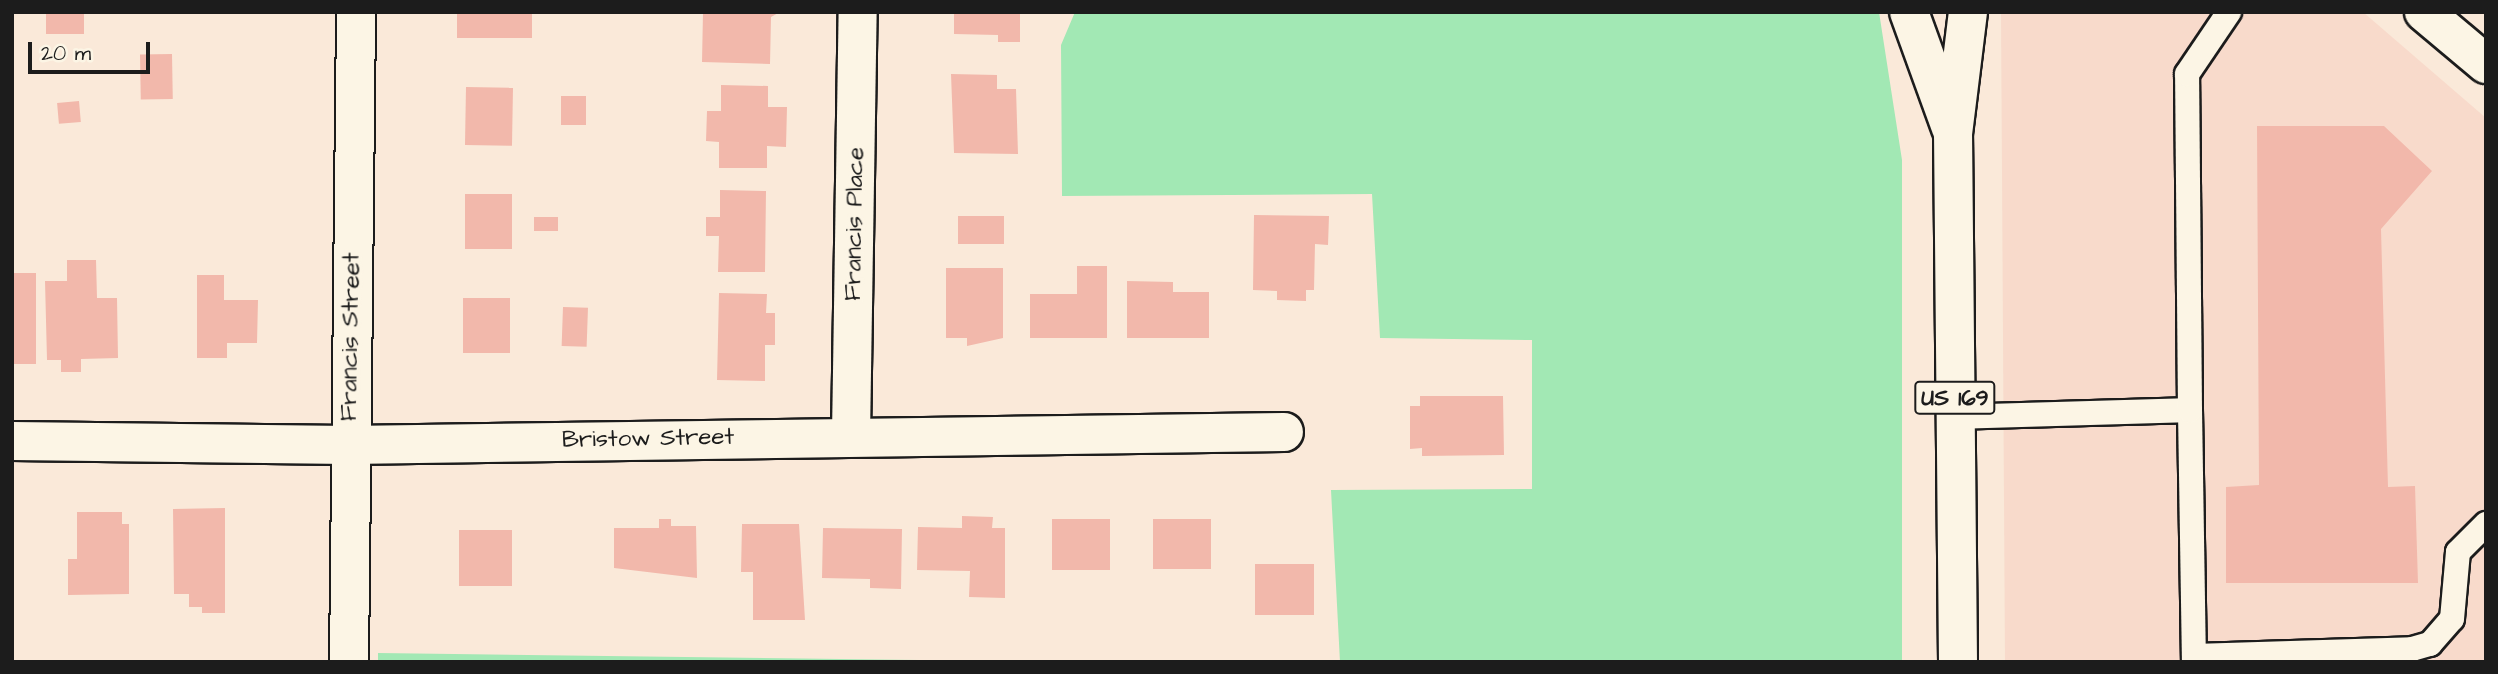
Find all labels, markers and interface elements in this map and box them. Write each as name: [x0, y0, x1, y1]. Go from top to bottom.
scale bar: [32, 28, 154, 72]
text: 20 m: [41, 39, 91, 68]
street label: Francis Place: [839, 147, 871, 301]
street label: Francis Street: [335, 252, 367, 422]
road number: US 169: [1913, 378, 1997, 418]
street label: Bristow Street: [562, 423, 734, 455]

